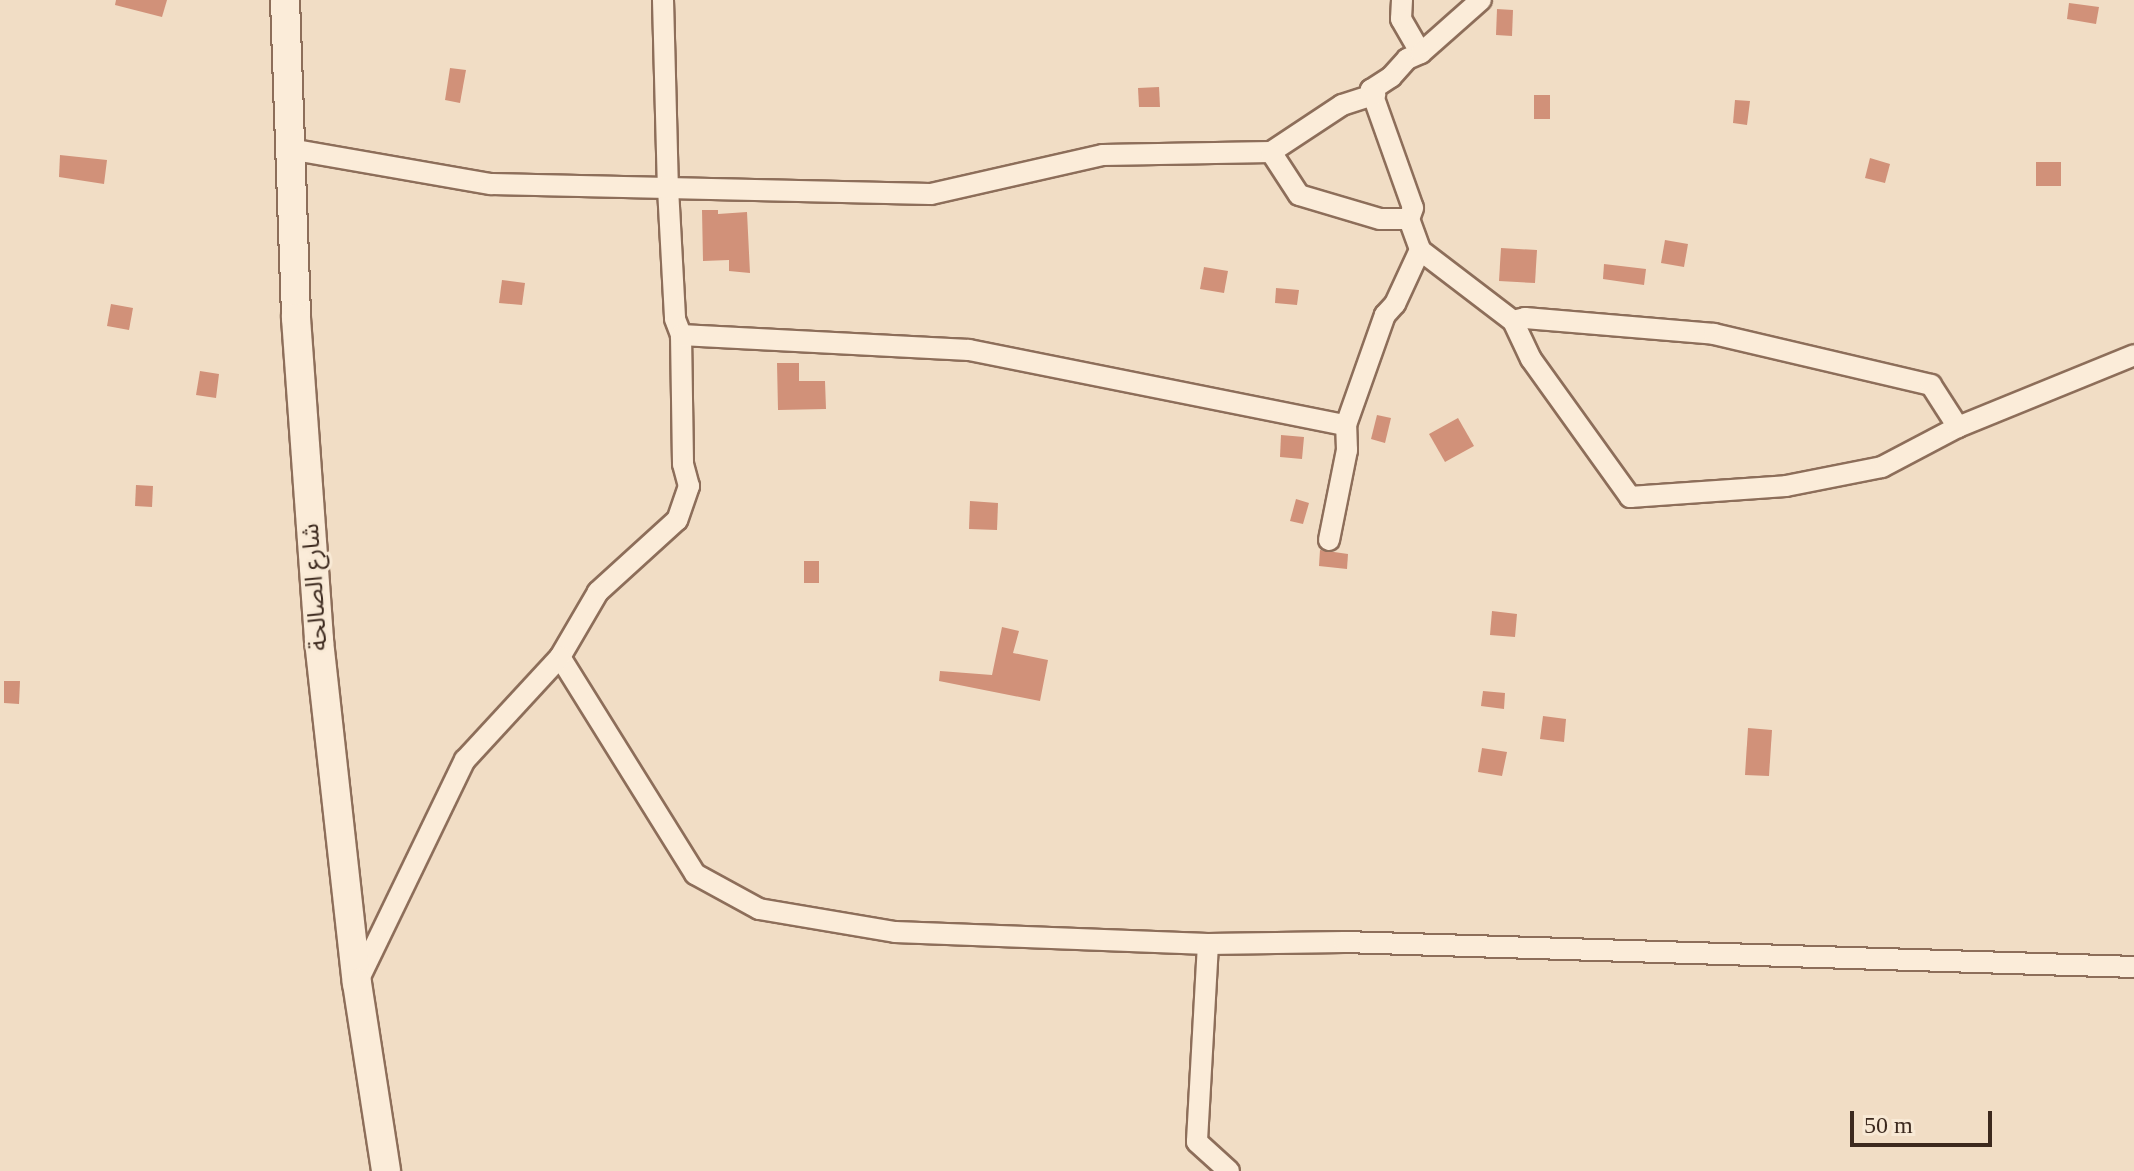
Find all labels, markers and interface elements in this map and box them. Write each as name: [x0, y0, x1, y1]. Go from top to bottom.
street label: شارع الصالحة: [296, 522, 334, 652]
scale bar: [1854, 1095, 1996, 1145]
text: 50 m: [1864, 1112, 1913, 1138]

